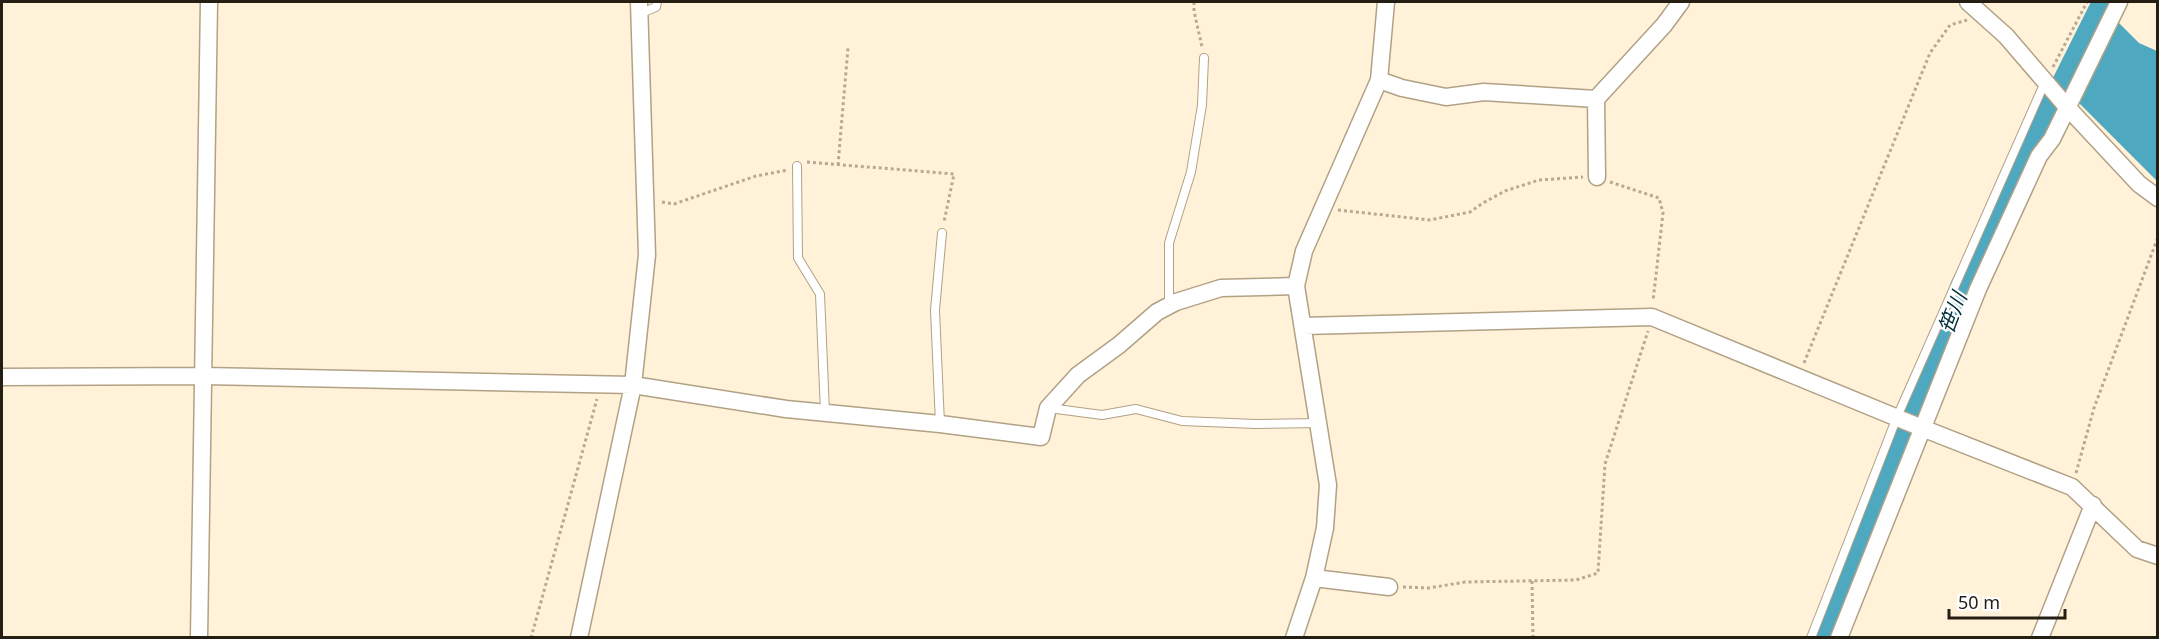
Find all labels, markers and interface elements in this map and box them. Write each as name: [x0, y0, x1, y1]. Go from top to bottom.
water label: 笹川: [1931, 286, 1973, 337]
scale bar: [1949, 582, 2064, 620]
text: 50 m: [1958, 590, 2000, 614]

